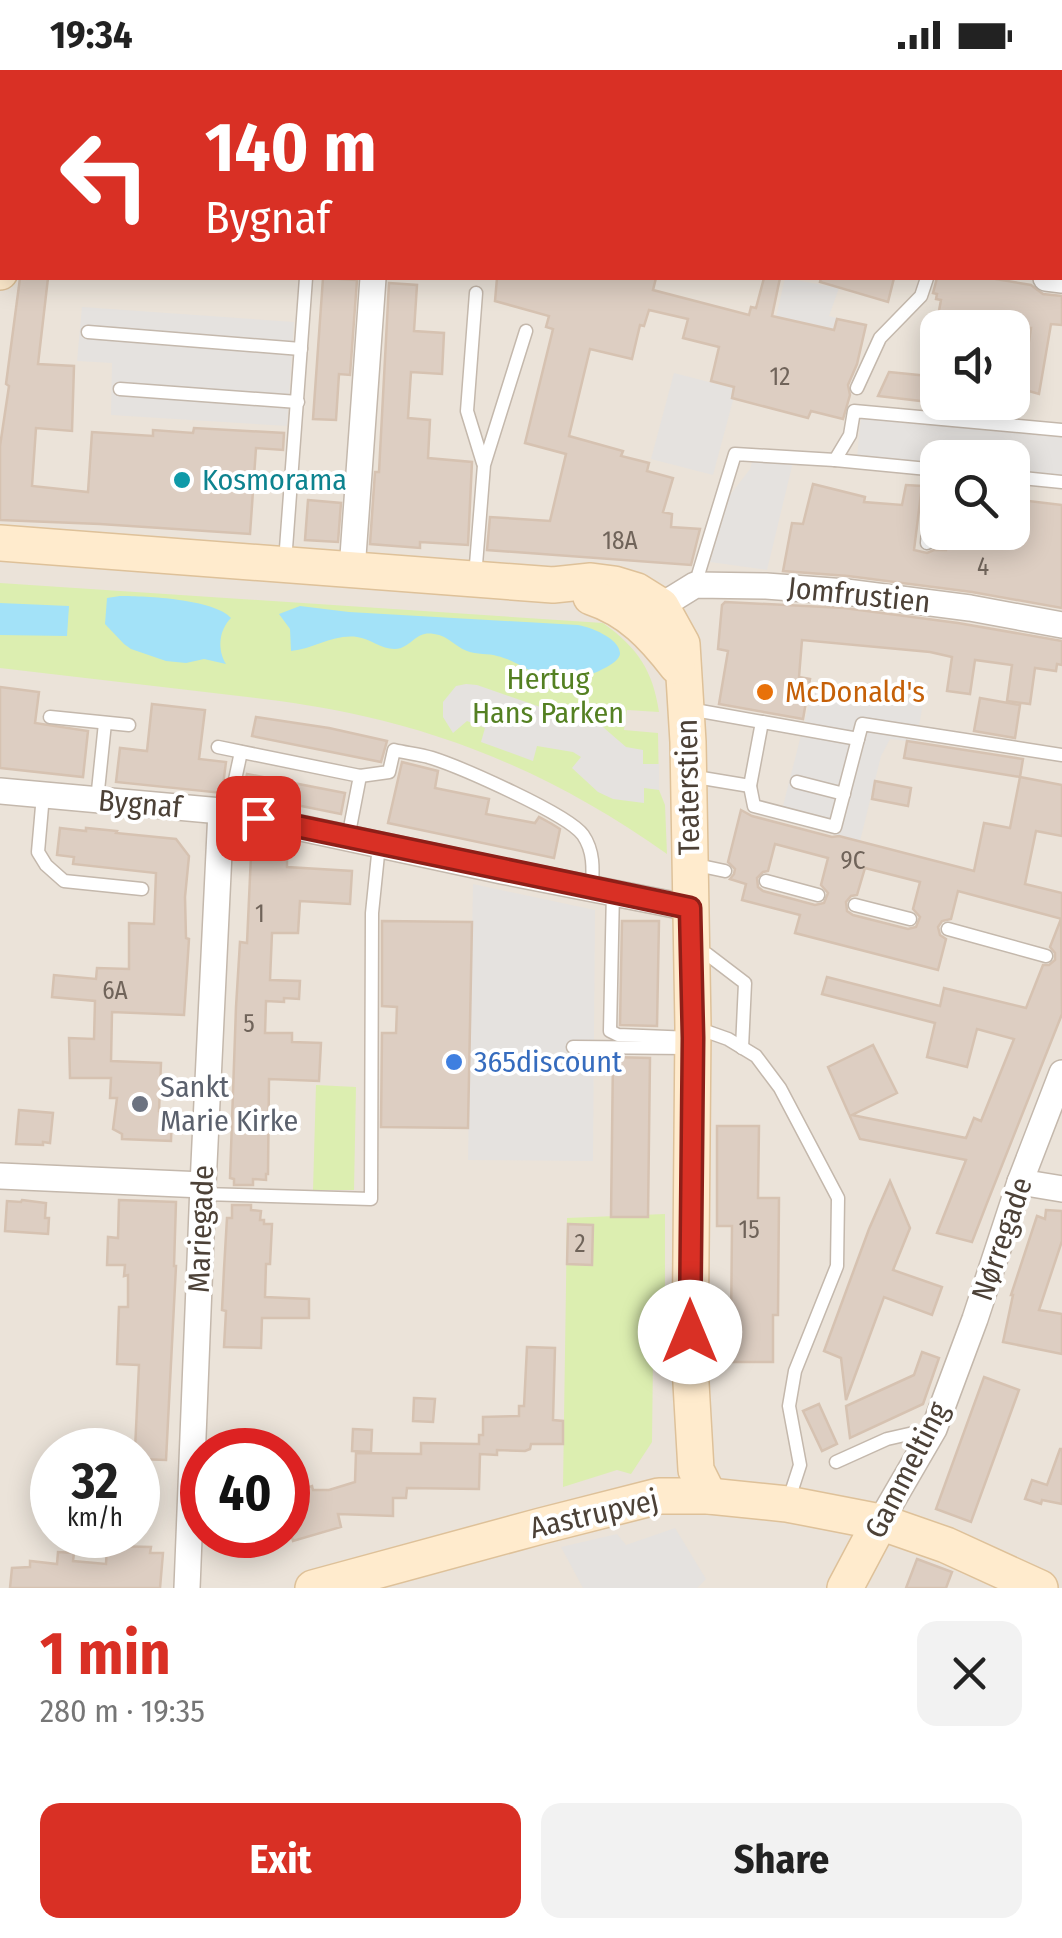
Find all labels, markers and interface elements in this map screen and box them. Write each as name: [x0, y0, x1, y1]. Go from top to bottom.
text: 19:34: [50, 12, 132, 58]
text: 140 m: [205, 106, 377, 190]
icon: left: [40, 110, 170, 240]
text: Bygnaf: [205, 191, 330, 245]
map controls: [920, 310, 1030, 550]
button: sound: [920, 310, 1030, 420]
house number: 12: [770, 362, 790, 392]
button: search: [920, 440, 1030, 550]
place label: Kosmorama: [202, 462, 347, 498]
marker: Kosmorama: [171, 469, 193, 491]
house number: 18A: [602, 526, 638, 556]
house number: 4: [977, 552, 989, 582]
street label: Jomfrustien: [786, 570, 932, 620]
park label: Hertug Hans Parken: [472, 661, 624, 731]
place label: McDonald's: [785, 674, 925, 710]
marker: McDonald's: [754, 681, 776, 703]
street label: Teaterstien: [669, 718, 707, 856]
pin: [216, 776, 301, 861]
street label: Bygnaf: [97, 782, 185, 826]
icon: arrive: [231, 791, 286, 846]
house number: 9C: [841, 846, 866, 876]
house number: 1: [255, 899, 265, 929]
house number: 6A: [102, 976, 128, 1006]
house number: 5: [243, 1009, 255, 1039]
place label: 365discount: [474, 1044, 622, 1080]
marker: 365discount: [443, 1051, 465, 1073]
place label: Sankt Marie Kirke: [160, 1069, 298, 1139]
marker: Sankt Marie Kirke: [129, 1093, 151, 1115]
street label: Mariegade: [181, 1164, 221, 1294]
street label: Nørregade: [964, 1173, 1040, 1305]
house number: 15: [738, 1215, 760, 1245]
house number: 2: [574, 1229, 586, 1259]
position arrow: [638, 1280, 742, 1384]
street label: Gammelting: [857, 1395, 957, 1544]
speed limit sign: 40: [180, 1428, 310, 1558]
text: 32: [72, 1451, 118, 1511]
street label: Aastrupvej: [526, 1482, 662, 1546]
text: km/h: [67, 1503, 123, 1533]
text: 1 min: [40, 1618, 171, 1690]
button: close: [917, 1621, 1022, 1726]
text: 280 m · 19:35: [40, 1692, 205, 1730]
button: Exit: [40, 1803, 521, 1918]
button: Share: [541, 1803, 1022, 1918]

